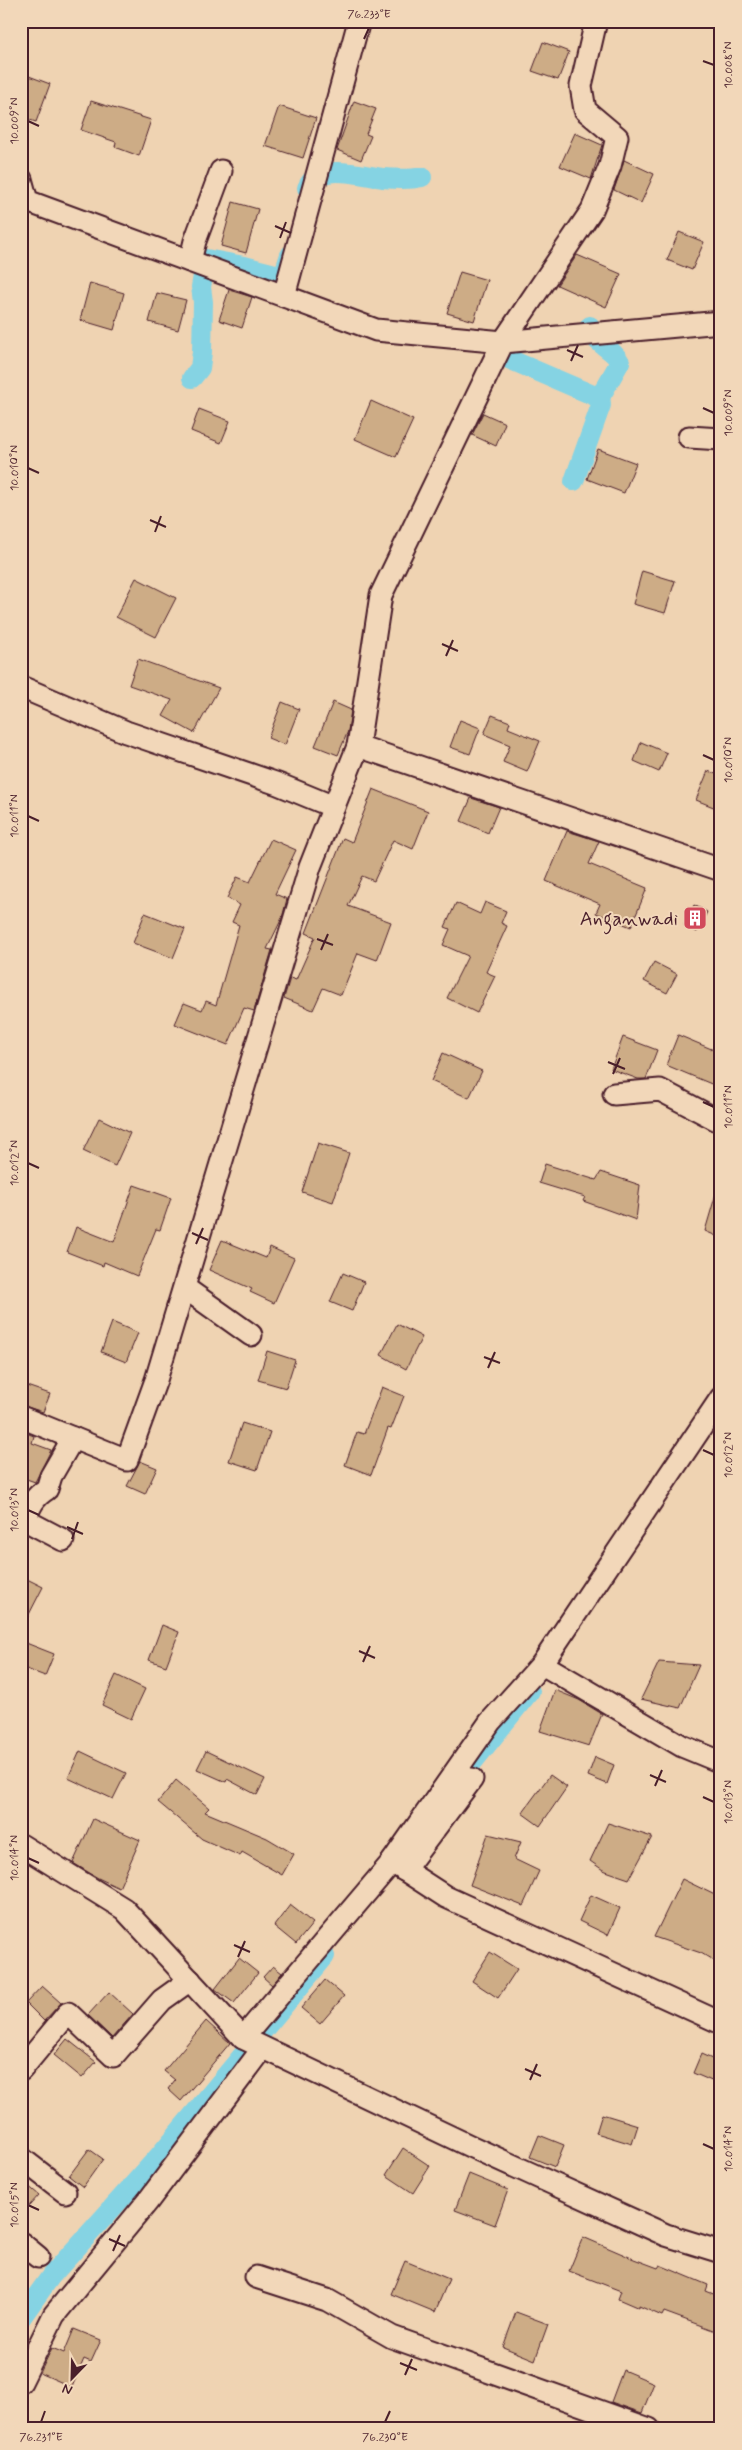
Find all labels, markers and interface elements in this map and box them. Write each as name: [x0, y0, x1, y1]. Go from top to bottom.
text: 76.233°E: [347, 7, 391, 23]
text: 10.008°N: [721, 41, 737, 89]
text: 10.009°N: [7, 98, 23, 144]
text: 10.009°N: [721, 390, 737, 436]
text: 10.010°N: [7, 445, 23, 491]
text: 10.010°N: [721, 737, 737, 783]
text: 10.011°N: [7, 794, 23, 838]
building icon: Anganwadi: [682, 905, 708, 931]
place label: Anganwadi: [580, 906, 678, 935]
text: 10.011°N: [721, 1085, 737, 1129]
text: 10.012°N: [7, 1140, 23, 1186]
text: 10.012°N: [721, 1432, 737, 1478]
text: 10.013°N: [7, 1488, 23, 1532]
text: 10.013°N: [721, 1780, 737, 1824]
text: 10.014°N: [7, 1835, 23, 1881]
text: 10.014°N: [721, 2126, 737, 2172]
text: 10.015°N: [7, 2182, 23, 2228]
north arrow: [48, 2352, 98, 2402]
text: N: [60, 2379, 75, 2399]
text: 76.231°E: [19, 2430, 63, 2446]
text: 76.230°E: [362, 2430, 408, 2446]

